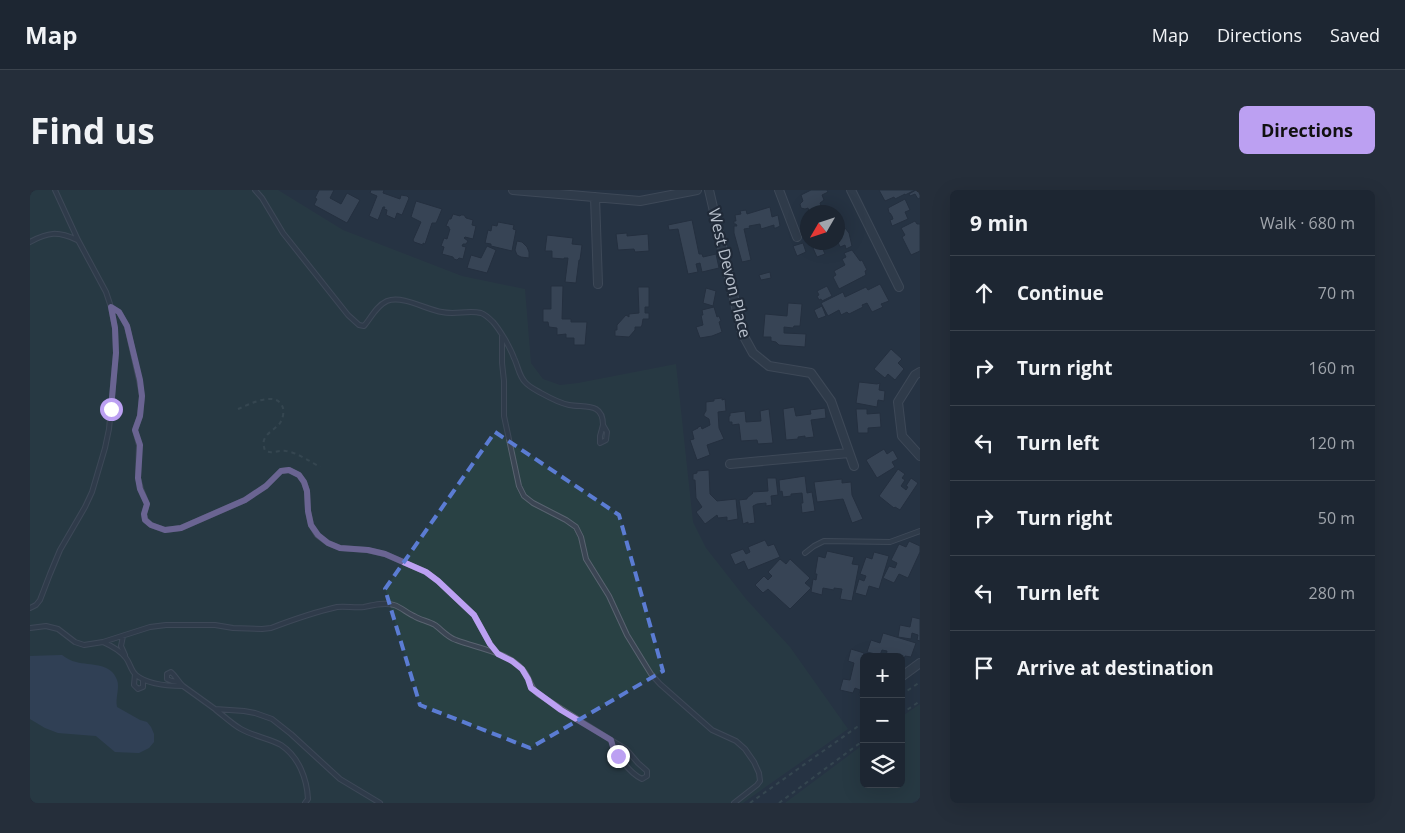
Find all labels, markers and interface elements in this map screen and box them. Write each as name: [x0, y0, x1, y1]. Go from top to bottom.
text: Map: [25, 18, 77, 51]
text: Map: [1152, 23, 1189, 47]
text: Directions: [1217, 23, 1302, 47]
text: Saved: [1330, 23, 1380, 47]
button: Directions: [1239, 106, 1375, 154]
text: Find us: [30, 107, 155, 154]
north arrow: [800, 205, 845, 250]
street label: West Devon Place: [703, 206, 757, 340]
text: 9 min: [970, 209, 1028, 237]
text: Walk · 680 m: [1260, 212, 1355, 234]
icon: ahead: [970, 279, 998, 307]
text: Continue: [1017, 280, 1104, 306]
text: 70 m: [1318, 282, 1355, 304]
icon: right: [970, 354, 998, 382]
text: Turn right: [1017, 355, 1112, 381]
text: 160 m: [1309, 357, 1355, 379]
route start: [100, 398, 123, 421]
icon: left: [970, 429, 998, 457]
text: Turn left: [1017, 430, 1099, 456]
text: 120 m: [1309, 432, 1355, 454]
icon: right: [970, 504, 998, 532]
text: Turn right: [1017, 505, 1112, 531]
text: 50 m: [1318, 507, 1355, 529]
icon: left: [970, 579, 998, 607]
text: Turn left: [1017, 580, 1099, 606]
text: 280 m: [1309, 582, 1355, 604]
map controls: [860, 653, 905, 788]
button: +: [860, 653, 905, 698]
icon: arrive: [970, 654, 998, 682]
text: Arrive at destination: [1017, 655, 1214, 681]
button: −: [860, 698, 905, 743]
button: layers: [860, 743, 905, 788]
route end: [607, 745, 630, 768]

